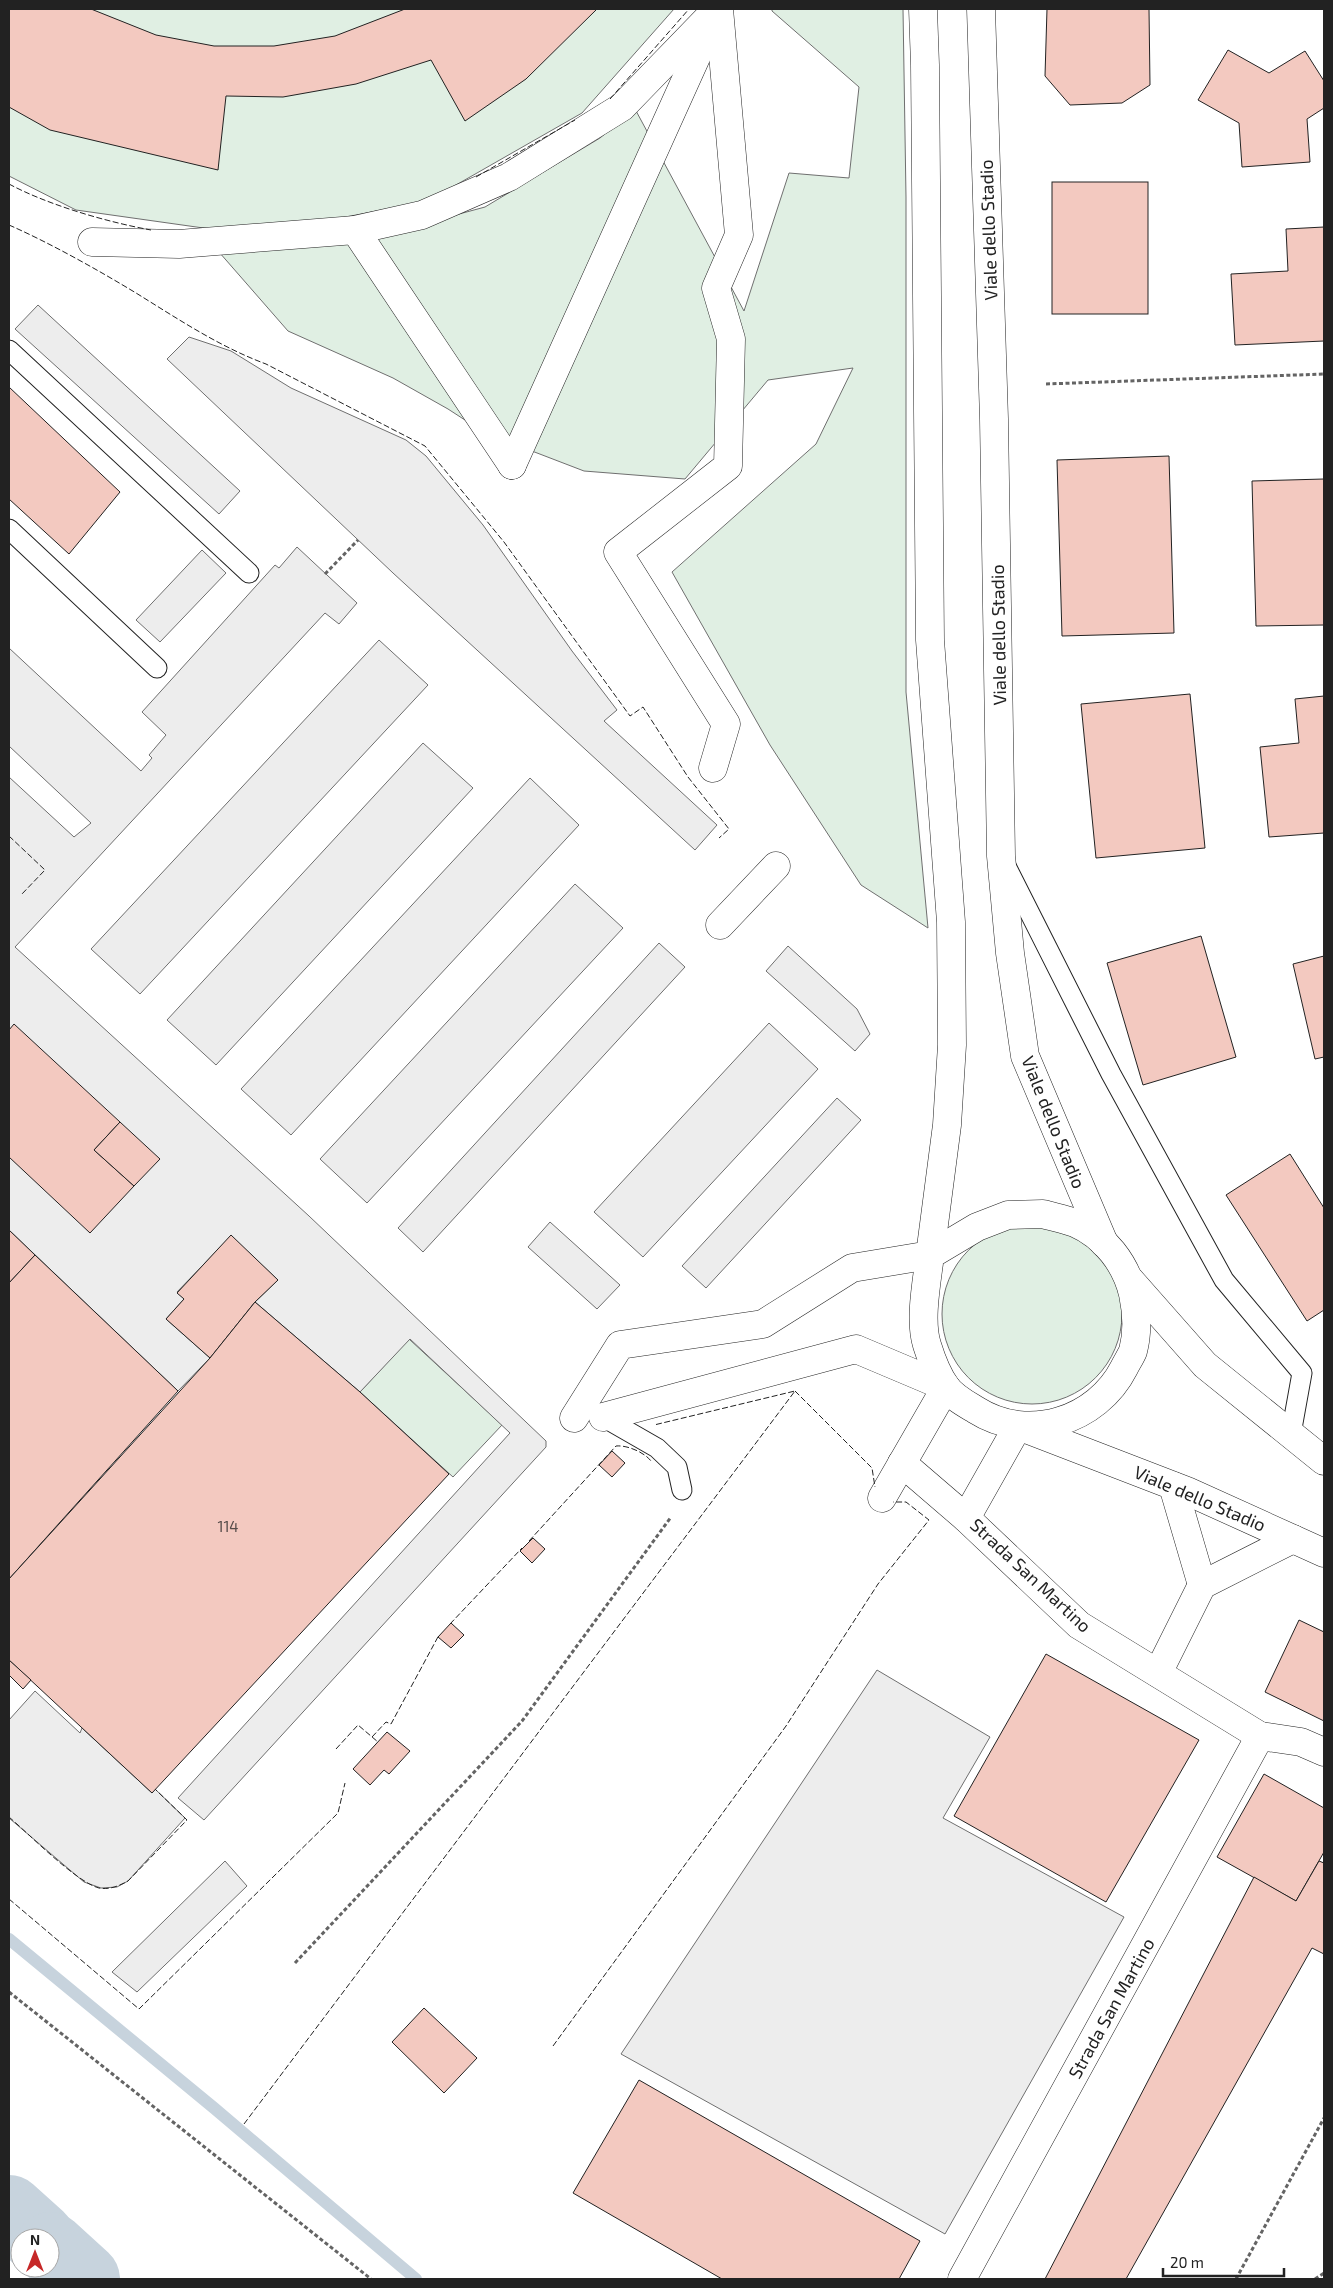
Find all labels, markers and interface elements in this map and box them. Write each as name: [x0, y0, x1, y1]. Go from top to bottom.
street label: Viale dello Stadio: [975, 159, 1001, 301]
street label: Viale dello Stadio: [986, 564, 1010, 706]
street label: Viale dello Stadio: [1017, 1053, 1091, 1191]
street label: Viale dello Stadio: [1131, 1460, 1269, 1536]
street label: Strada San Martino: [966, 1513, 1096, 1637]
house number: 114: [217, 1517, 239, 1535]
street label: Strada San Martino: [1063, 1934, 1159, 2082]
north arrow: [10, 2228, 60, 2278]
text: N: [30, 2231, 40, 2248]
scale bar: [1163, 2246, 1284, 2278]
text: 20 m: [1170, 2253, 1204, 2271]

